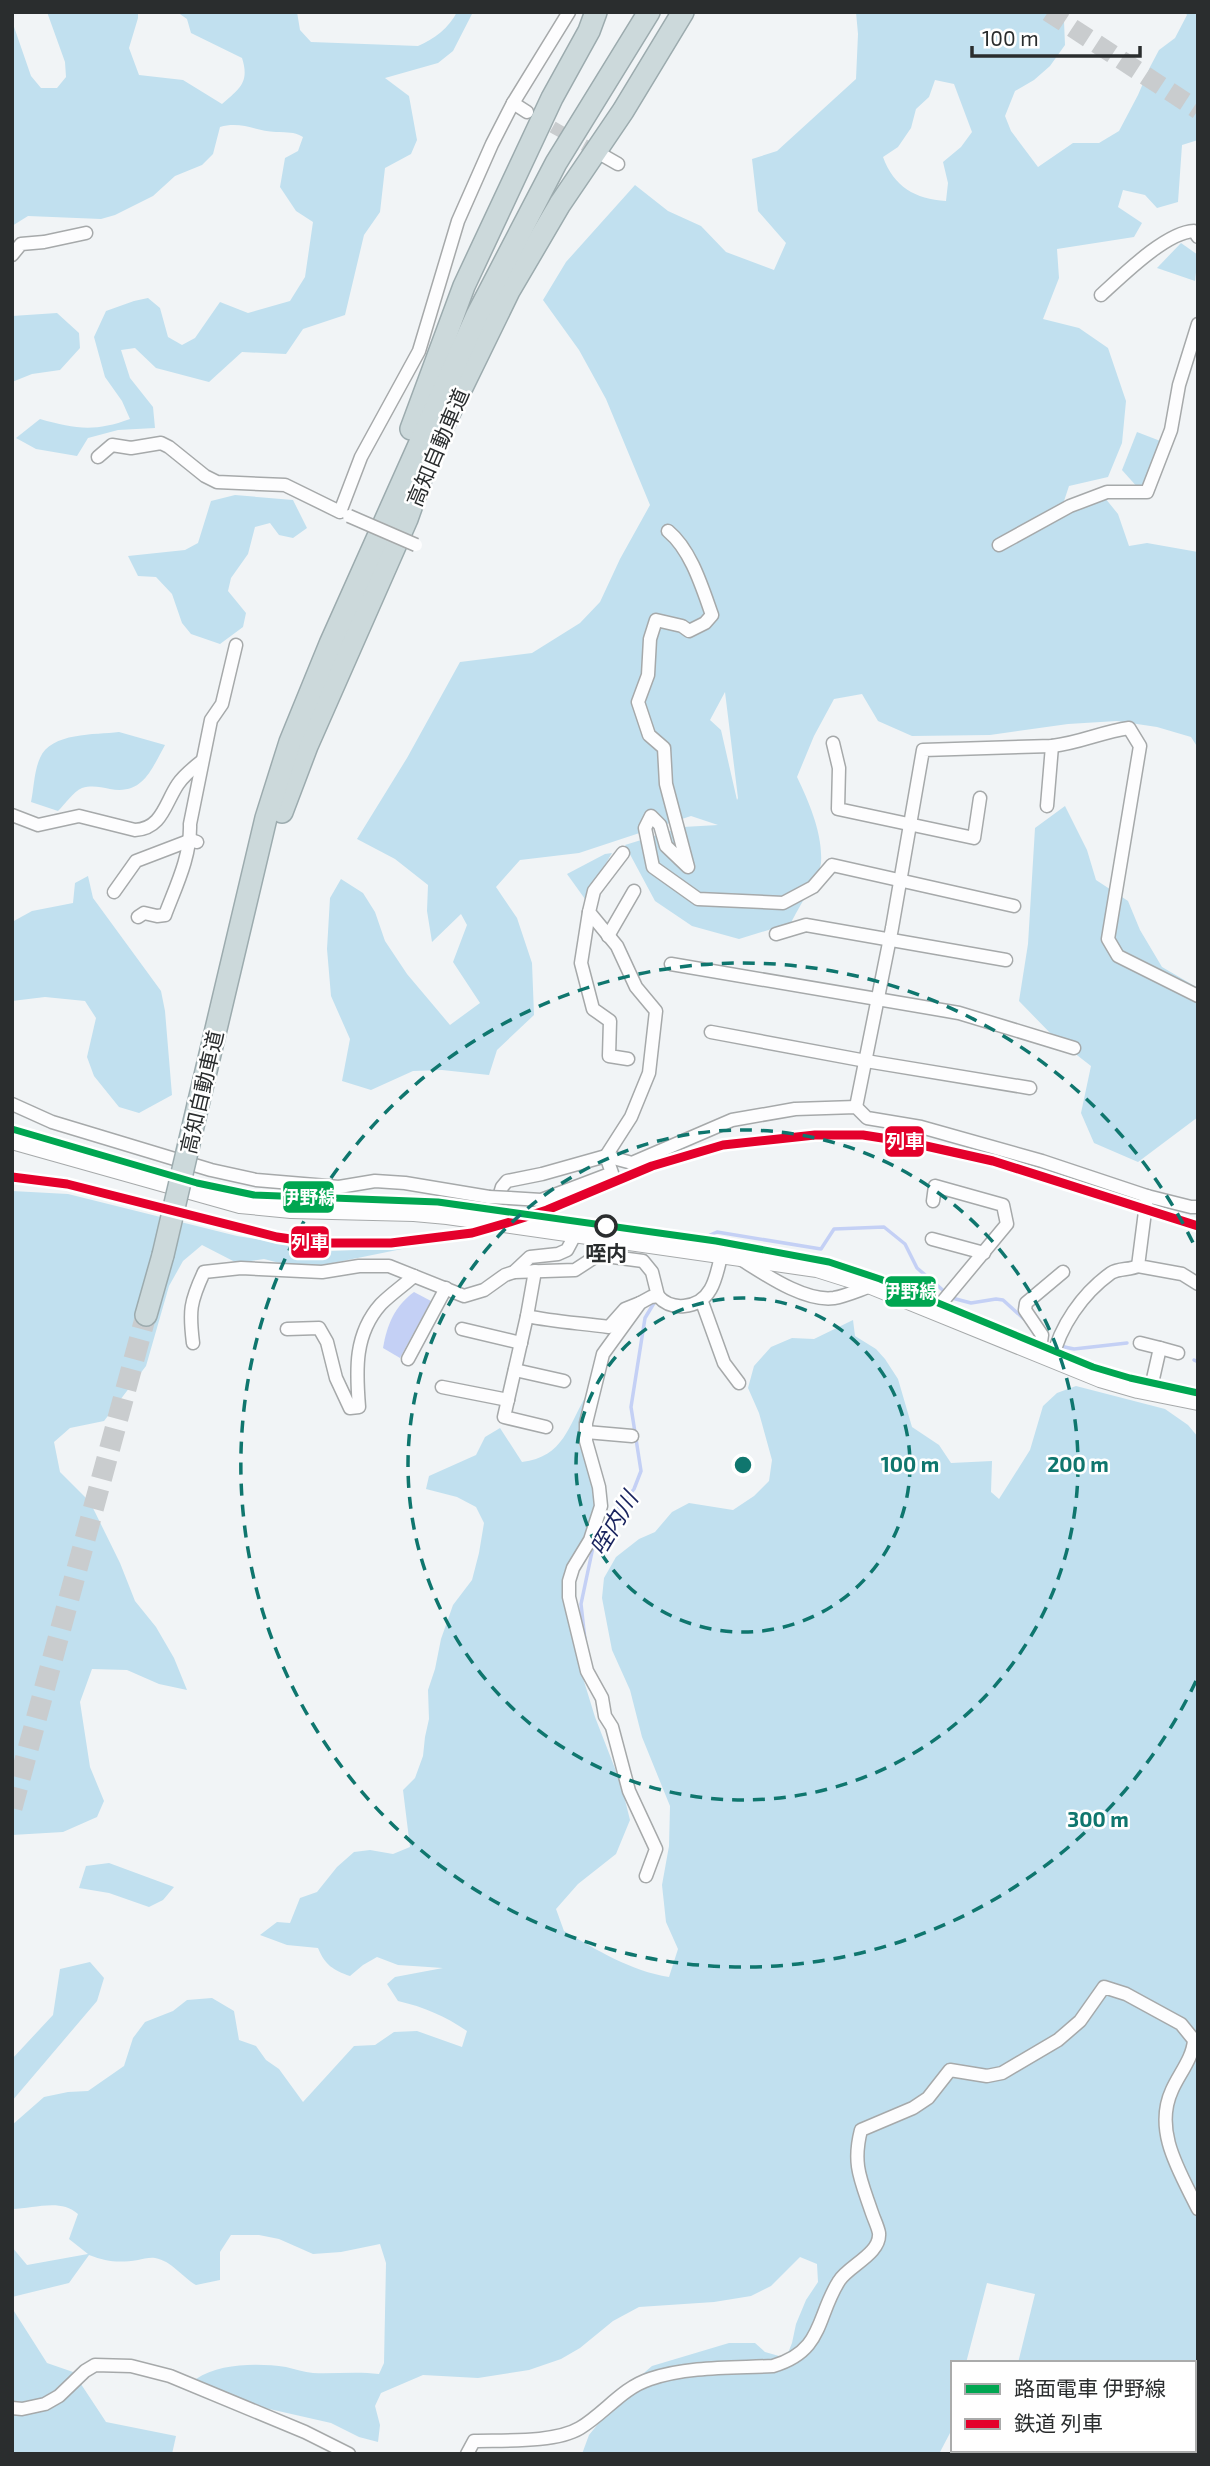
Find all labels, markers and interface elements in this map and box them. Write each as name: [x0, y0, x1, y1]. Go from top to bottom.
scale bar: [972, 14, 1140, 58]
text: 100 m: [982, 25, 1039, 50]
street label: 高知自動車道: [401, 384, 473, 510]
street label: 高知自動車道: [175, 1028, 227, 1156]
line badge: 列車: [884, 1125, 925, 1158]
text: 列車: [886, 1129, 924, 1152]
line badge: 伊野線: [282, 1180, 335, 1214]
text: 伊野線: [280, 1185, 338, 1208]
marker: 咥内: [595, 1215, 617, 1237]
line badge: 列車: [290, 1225, 330, 1259]
text: 列車: [291, 1230, 329, 1253]
place label: 咥内: [585, 1240, 627, 1265]
line badge: 伊野線: [884, 1275, 937, 1308]
text: 伊野線: [881, 1279, 939, 1302]
text: 100 m: [881, 1451, 939, 1476]
text: 200 m: [1047, 1451, 1109, 1476]
centre of rings: [731, 1453, 755, 1477]
water label: 咥内川: [583, 1484, 644, 1560]
text: 300 m: [1067, 1806, 1129, 1831]
legend: [951, 2361, 1196, 2452]
text: 路面電車 伊野線: [1014, 2375, 1166, 2400]
text: 鉄道 列車: [1014, 2410, 1103, 2435]

